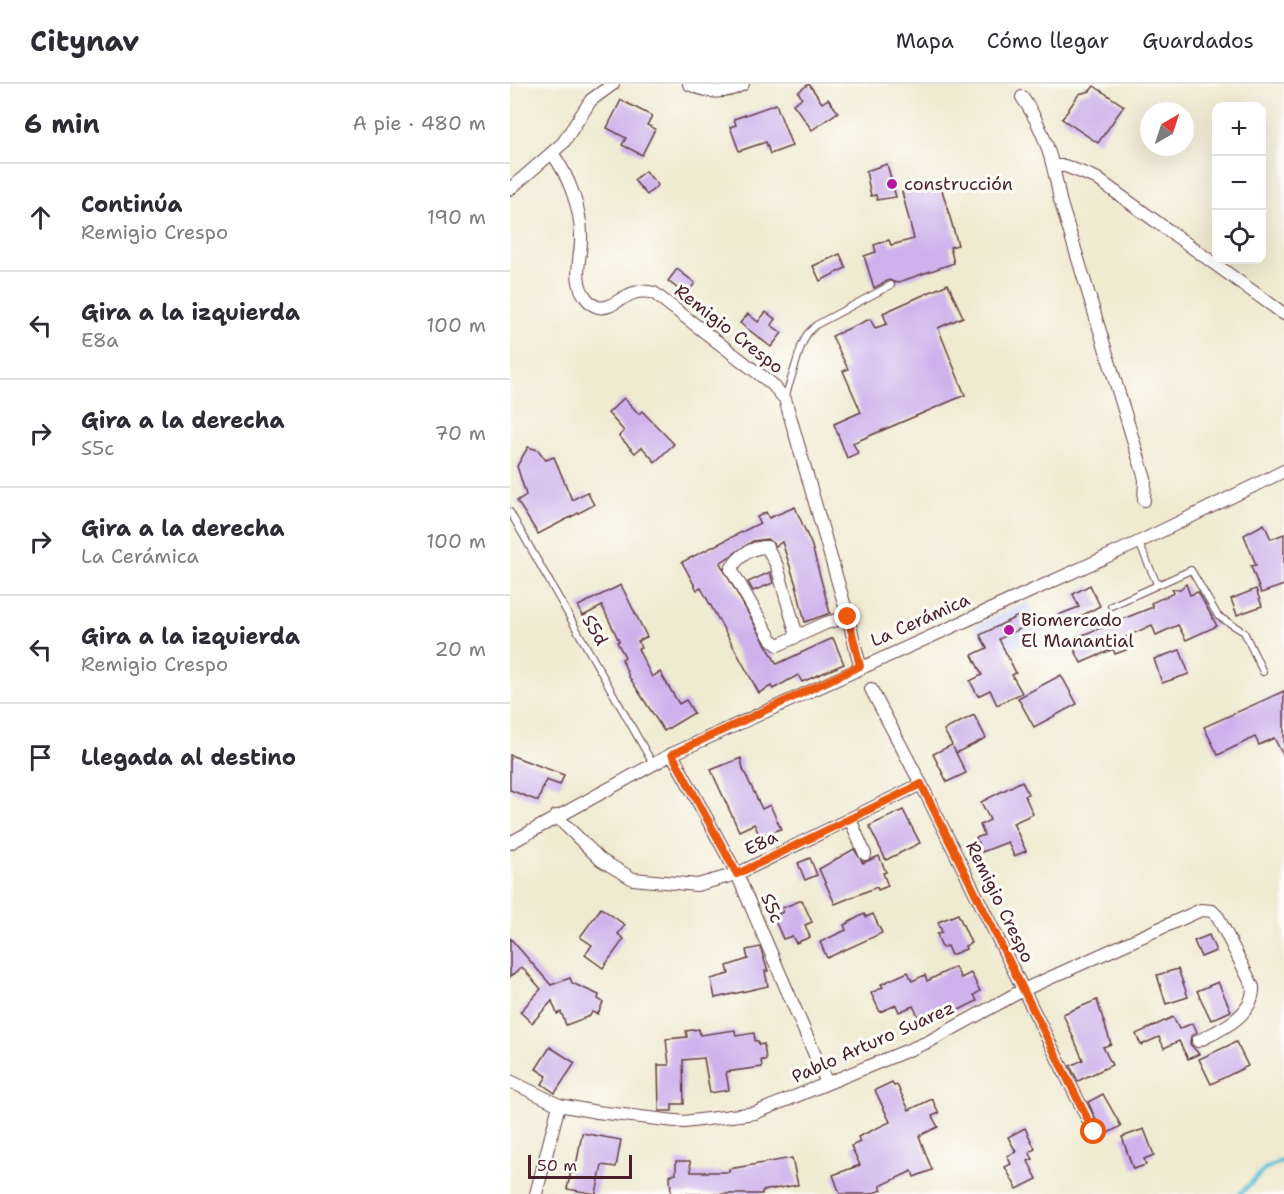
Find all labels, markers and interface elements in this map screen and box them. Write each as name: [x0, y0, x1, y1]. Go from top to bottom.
text: Citynav: [30, 22, 139, 60]
text: Mapa: [896, 27, 954, 55]
text: Cómo llegar: [987, 27, 1109, 55]
text: Guardados: [1142, 27, 1254, 55]
north arrow: [1140, 102, 1194, 156]
map controls: [1212, 102, 1266, 264]
button: +: [1212, 102, 1266, 156]
text: 6 min: [24, 106, 100, 141]
text: A pie · 480 m: [353, 110, 486, 136]
button: −: [1212, 156, 1266, 210]
place label: construcción: [904, 172, 1013, 196]
marker: construcción: [885, 177, 899, 191]
text: Continúa: [81, 190, 183, 219]
icon: ahead: [24, 201, 57, 234]
text: 190 m: [427, 204, 486, 230]
button: locate: [1212, 210, 1266, 264]
text: Remigio Crespo: [81, 219, 228, 245]
street label: Remigio Crespo: [669, 279, 789, 379]
text: Gira a la izquierda: [81, 298, 300, 327]
icon: left: [24, 309, 57, 342]
text: 100 m: [426, 312, 486, 338]
text: E8a: [81, 327, 119, 353]
text: Gira a la derecha: [81, 406, 285, 435]
icon: right: [24, 417, 57, 450]
text: 70 m: [434, 420, 486, 446]
text: S5c: [81, 435, 114, 461]
text: Gira a la derecha: [81, 514, 285, 543]
icon: right: [24, 525, 57, 558]
text: 100 m: [426, 528, 486, 554]
text: La Cerámica: [81, 543, 199, 569]
street label: La Cerámica: [867, 587, 973, 653]
route end: [834, 603, 860, 629]
place label: Biomercado El Manantial: [1021, 608, 1134, 653]
street label: S5d: [577, 610, 613, 650]
text: Gira a la izquierda: [81, 622, 300, 651]
marker: Biomercado El Manantial: [1002, 623, 1016, 637]
icon: left: [24, 633, 57, 666]
text: 20 m: [435, 636, 486, 662]
text: Remigio Crespo: [81, 651, 228, 677]
icon: arrive: [24, 741, 57, 774]
text: Llegada al destino: [81, 743, 296, 772]
street label: E8a: [740, 825, 782, 861]
street label: Remigio Crespo: [960, 837, 1040, 967]
street label: S5c: [755, 890, 789, 926]
street label: Pablo Arturo Suarez: [788, 995, 958, 1089]
route start: [1080, 1118, 1106, 1144]
scale bar: [528, 1152, 632, 1180]
text: 50 m: [537, 1155, 577, 1176]

